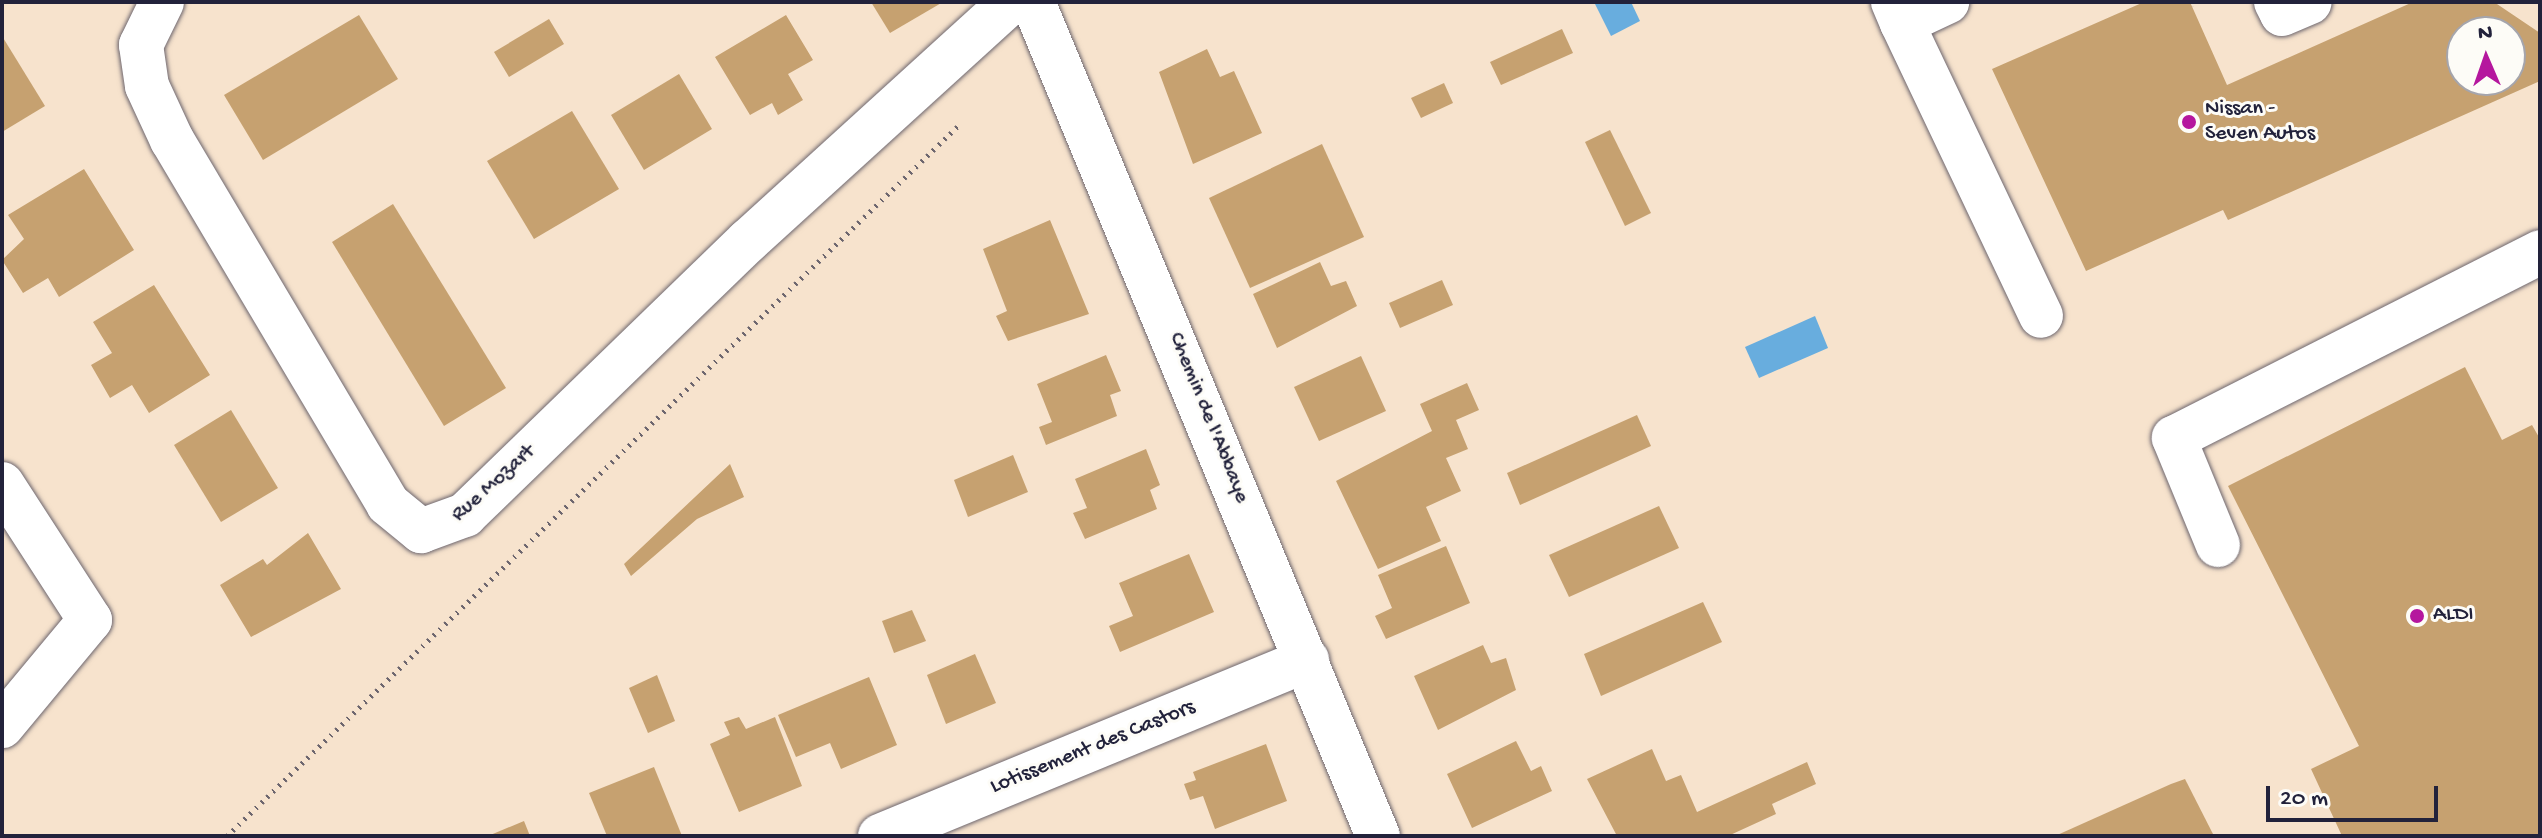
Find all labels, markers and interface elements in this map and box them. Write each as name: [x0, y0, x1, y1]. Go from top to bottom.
north arrow: [2446, 16, 2526, 96]
text: N: [2478, 21, 2493, 47]
place label: Nissan - Seven Autos: [2205, 96, 2315, 148]
marker: Nissan - Seven Autos: [2180, 113, 2198, 131]
street label: Chemin de l'Abbaye: [1162, 329, 1254, 507]
street label: Rue Mozart: [447, 439, 541, 529]
place label: ALDI: [2433, 603, 2474, 629]
marker: ALDI: [2408, 607, 2426, 625]
street label: Lotissement des Castors: [987, 695, 1199, 801]
scale bar: [2270, 770, 2442, 820]
text: 20 m: [2280, 785, 2328, 814]

